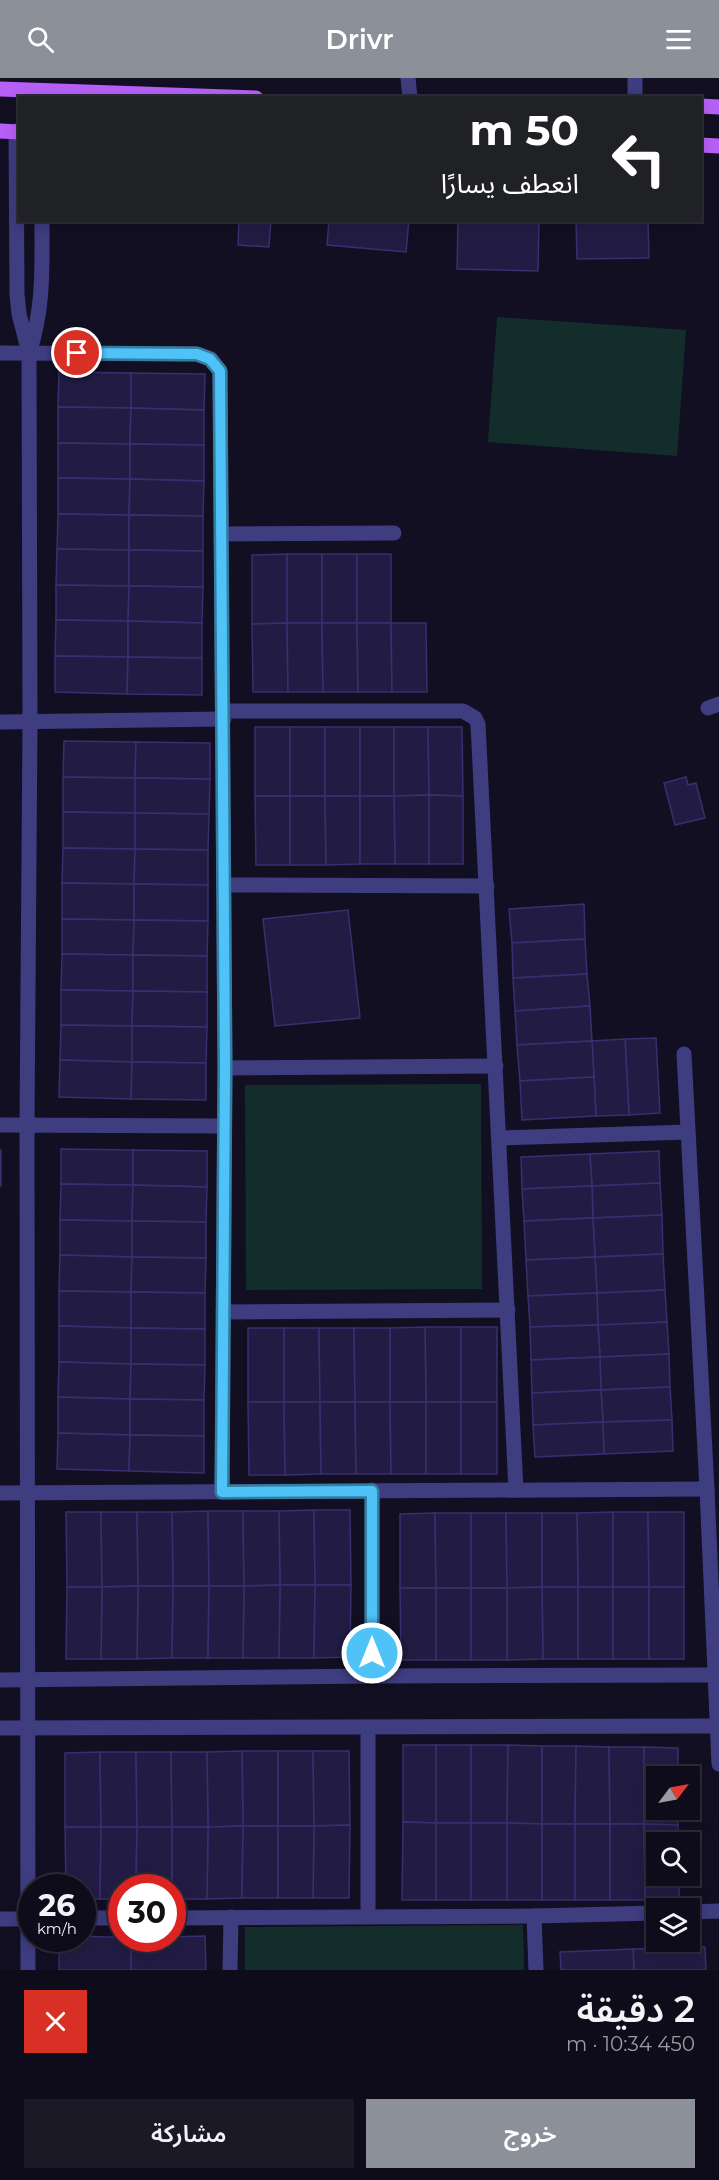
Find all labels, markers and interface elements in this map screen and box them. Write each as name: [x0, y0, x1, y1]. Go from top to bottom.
icon: search: [24, 23, 57, 56]
text: Drivr: [325, 23, 394, 56]
icon: menu: [662, 23, 695, 56]
text: 50 m: [470, 104, 579, 156]
icon: left: [600, 120, 678, 198]
text: انعطف يسارًا: [441, 167, 579, 200]
pin: [51, 327, 102, 378]
icon: arrive: [60, 336, 93, 369]
position arrow: [340, 1621, 404, 1685]
north arrow: [646, 1766, 700, 1820]
map controls: [646, 1766, 700, 1952]
button: search: [646, 1832, 700, 1886]
speed limit sign: 30: [108, 1874, 186, 1952]
text: 26: [39, 1887, 75, 1924]
button: layers: [646, 1898, 700, 1952]
text: km/h: [37, 1919, 77, 1938]
text: 2 دقيقة: [577, 1987, 695, 2031]
button: close: [24, 1990, 87, 2053]
text: 450 m · 10:34: [566, 2032, 695, 2056]
button: مشاركة: [24, 2099, 354, 2168]
button: خروج: [366, 2099, 695, 2168]

